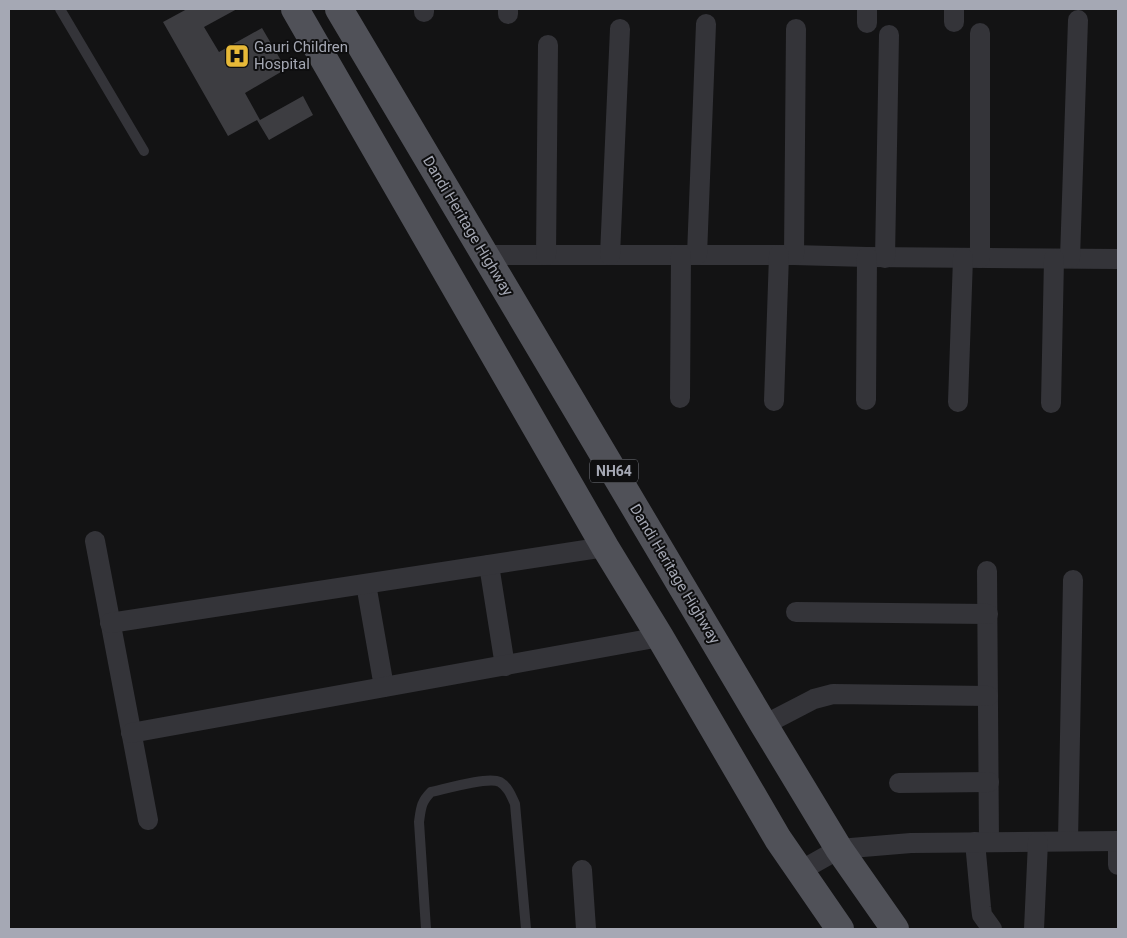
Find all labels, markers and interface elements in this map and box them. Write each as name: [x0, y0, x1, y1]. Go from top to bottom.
place label: Gauri Children Hospital: [254, 38, 348, 73]
hospital icon: Gauri Children Hospital: [224, 43, 250, 69]
street label: Dandi Heritage Highway: [419, 153, 517, 299]
road number: NH64: [590, 460, 638, 482]
street label: Dandi Heritage Highway: [626, 501, 724, 647]

